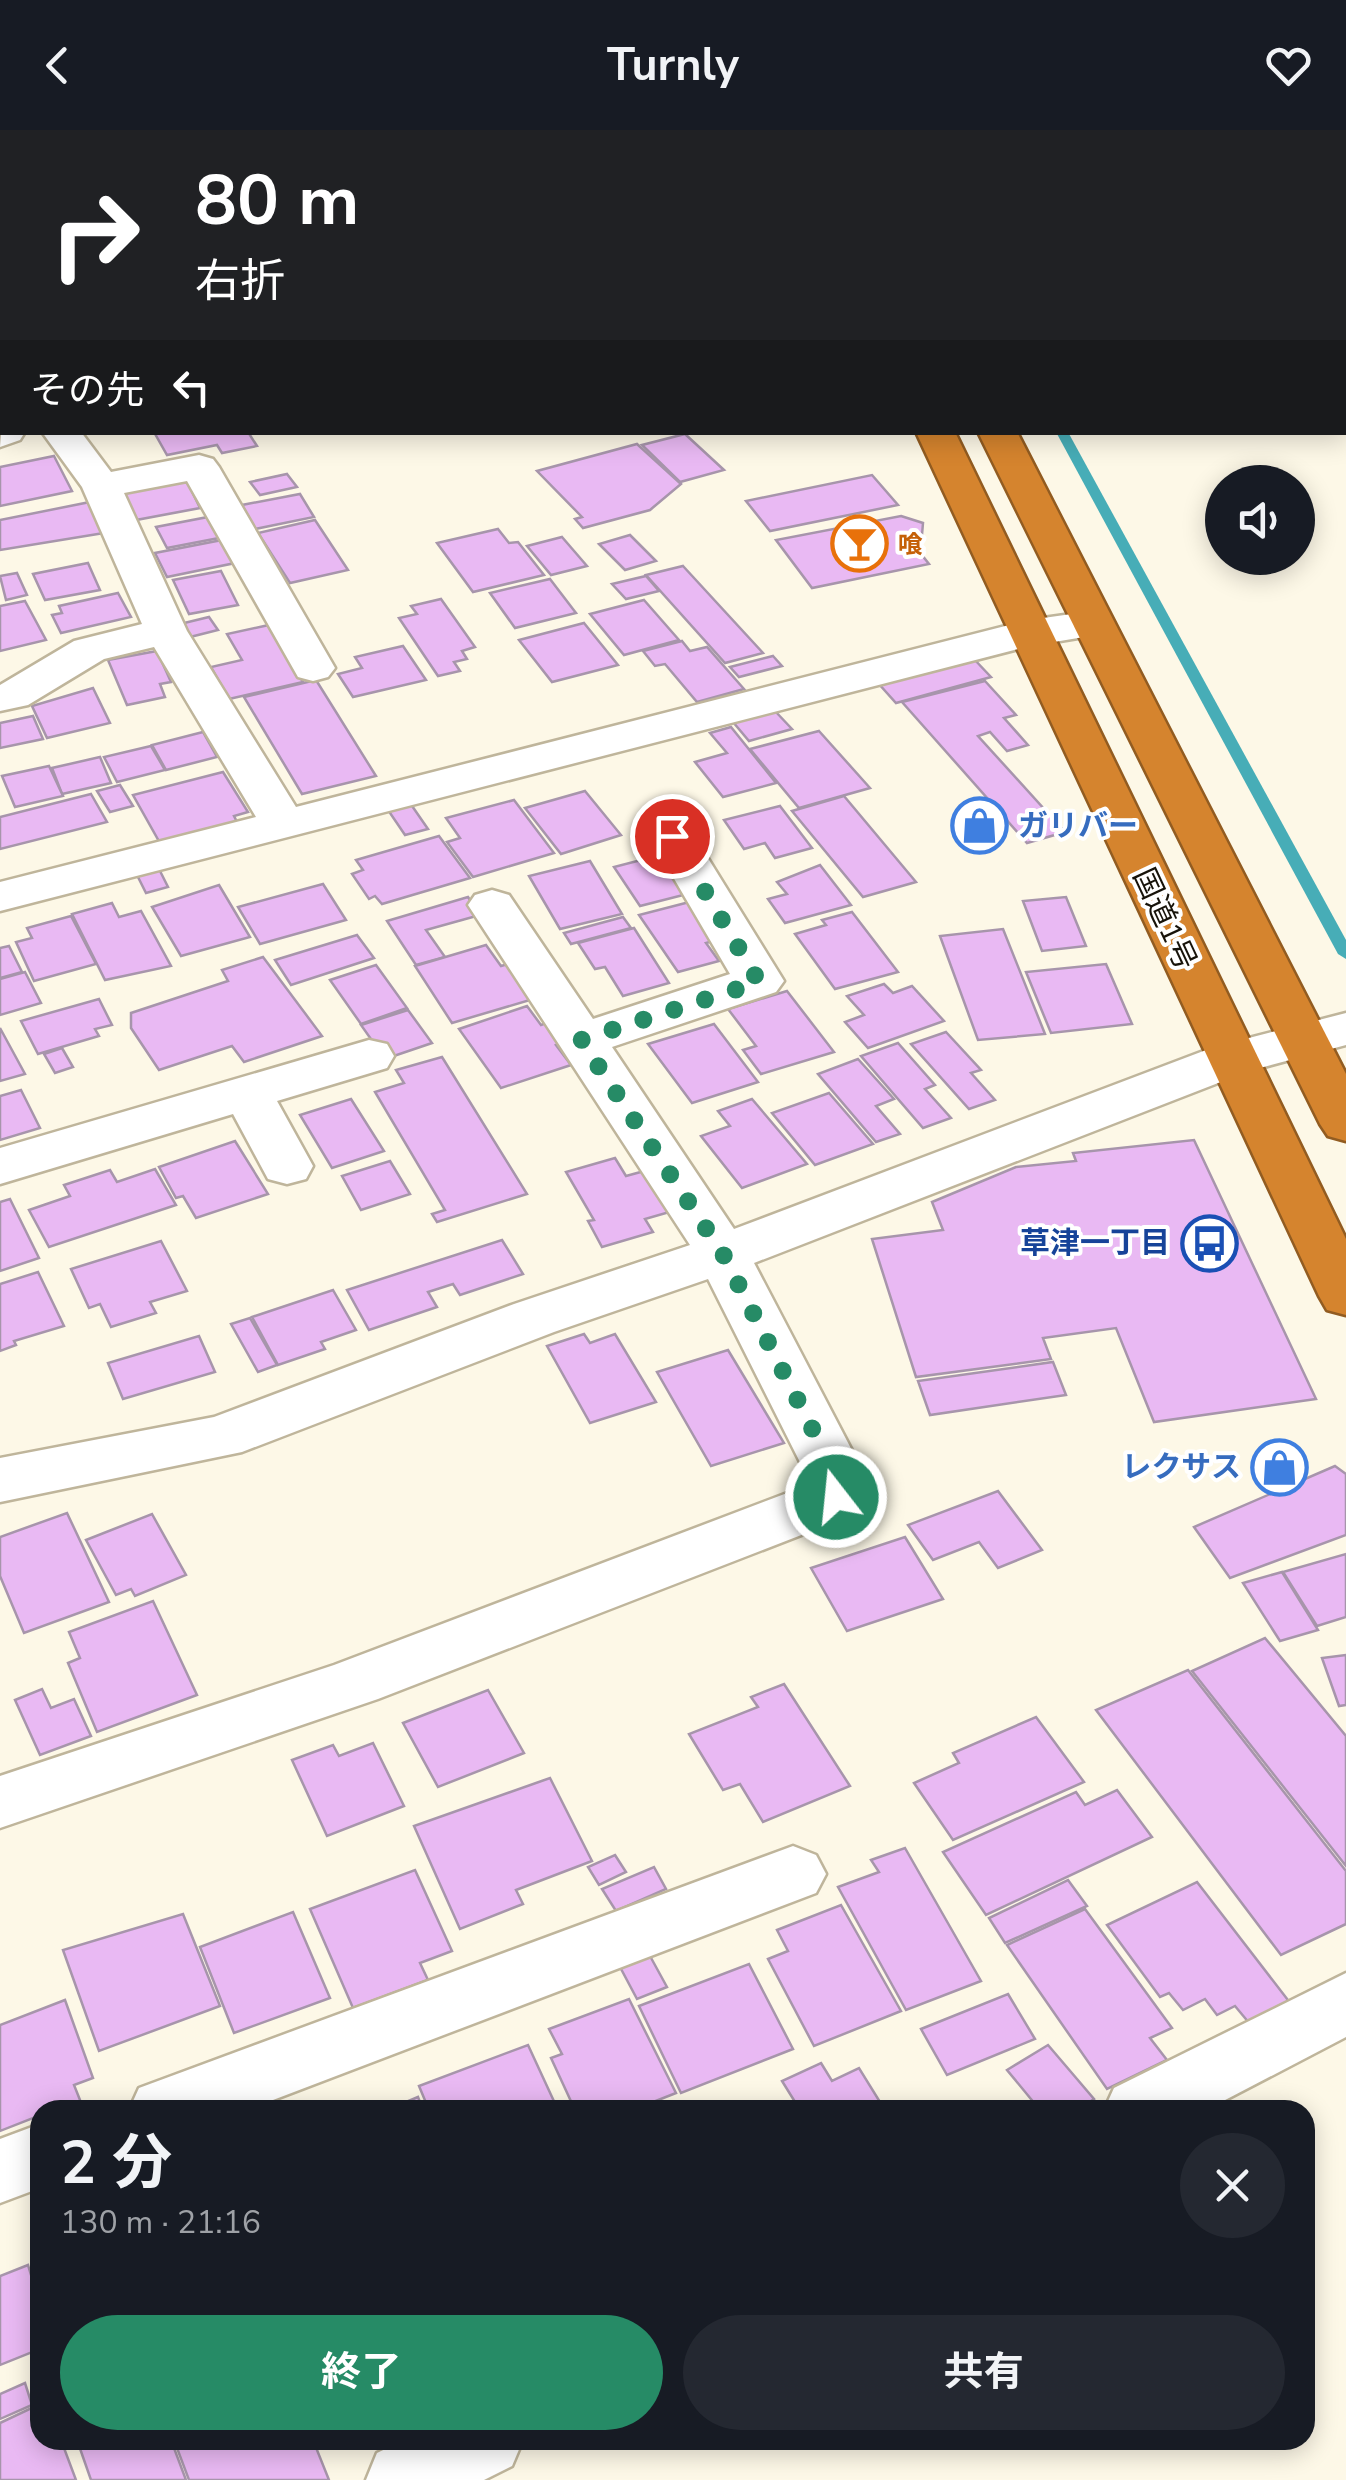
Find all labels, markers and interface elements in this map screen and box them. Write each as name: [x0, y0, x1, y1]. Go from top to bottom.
text: Turnly: [607, 35, 739, 96]
icon: back: [30, 38, 85, 93]
icon: heart: [1261, 38, 1316, 93]
text: 80 m: [195, 153, 359, 249]
icon: right: [30, 170, 160, 300]
text: 右折: [195, 251, 285, 312]
icon: left: [164, 360, 219, 415]
text: その先: [30, 365, 144, 416]
map controls: [1205, 465, 1315, 575]
button: sound: [1205, 465, 1315, 575]
bar icon: 喰: [829, 514, 889, 574]
place label: 喰: [898, 528, 923, 562]
pin: [630, 794, 715, 879]
shop icon: ガリバー: [949, 796, 1009, 856]
place label: ガリバー: [1018, 806, 1138, 847]
icon: arrive: [645, 809, 700, 864]
street label: 国道1号: [1123, 862, 1206, 977]
bus stop icon: 草津一丁目: [1179, 1213, 1239, 1273]
place label: 草津一丁目: [1020, 1223, 1170, 1264]
shop icon: レクサス: [1250, 1437, 1310, 1497]
position arrow: [784, 1445, 888, 1549]
place label: レクサス: [1122, 1447, 1241, 1488]
text: 2 分: [60, 2122, 172, 2204]
button: close: [1180, 2133, 1285, 2238]
text: 130 m · 21:16: [60, 2201, 261, 2244]
button: 終了: [60, 2315, 663, 2430]
button: 共有: [683, 2315, 1285, 2430]

